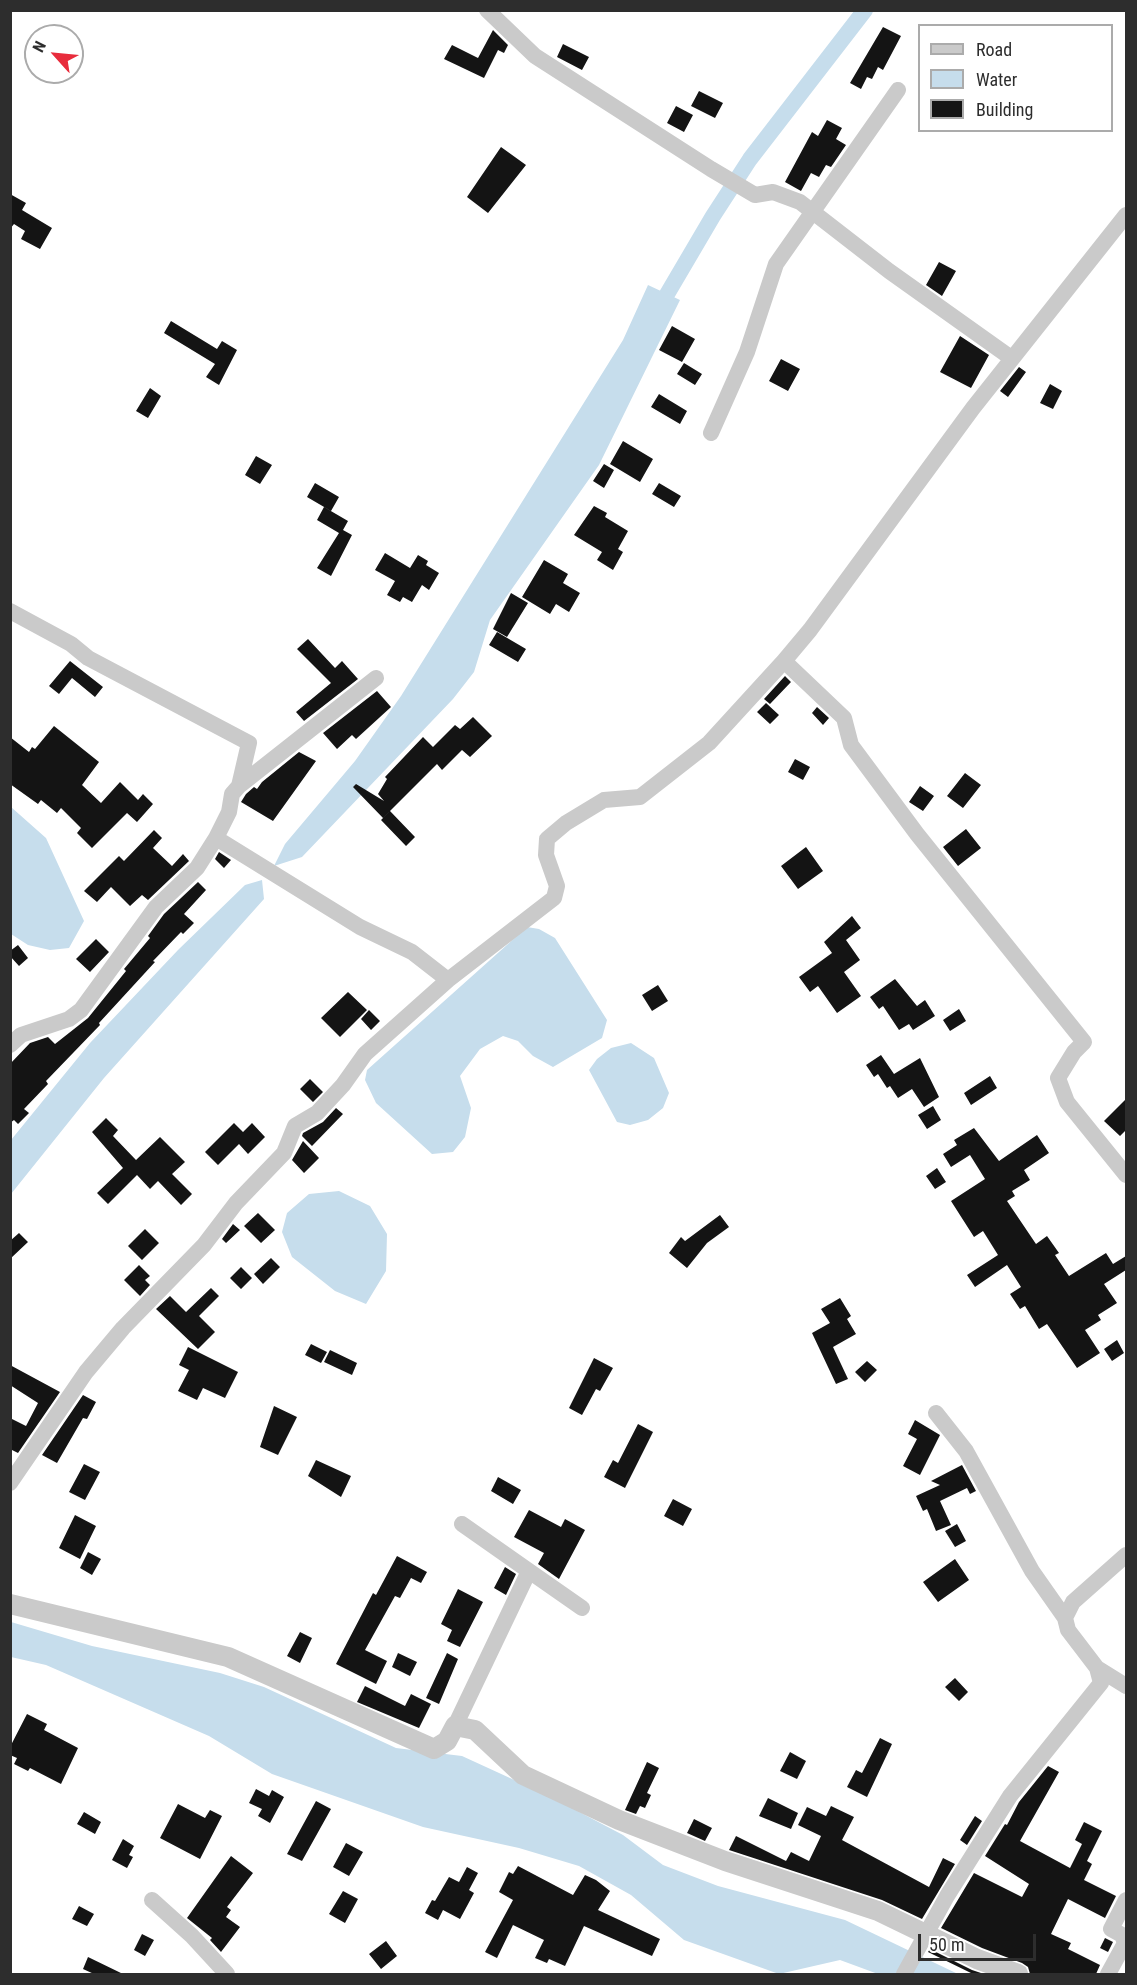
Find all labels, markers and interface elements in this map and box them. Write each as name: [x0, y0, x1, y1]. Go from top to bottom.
north arrow: [24, 24, 84, 84]
legend: [918, 24, 1113, 132]
text: N: [29, 38, 50, 55]
text: Road: [976, 39, 1012, 60]
text: Water: [976, 69, 1017, 90]
text: Building: [976, 99, 1033, 120]
scale bar: [921, 1922, 1040, 1960]
text: 50 m: [929, 1934, 964, 1955]

